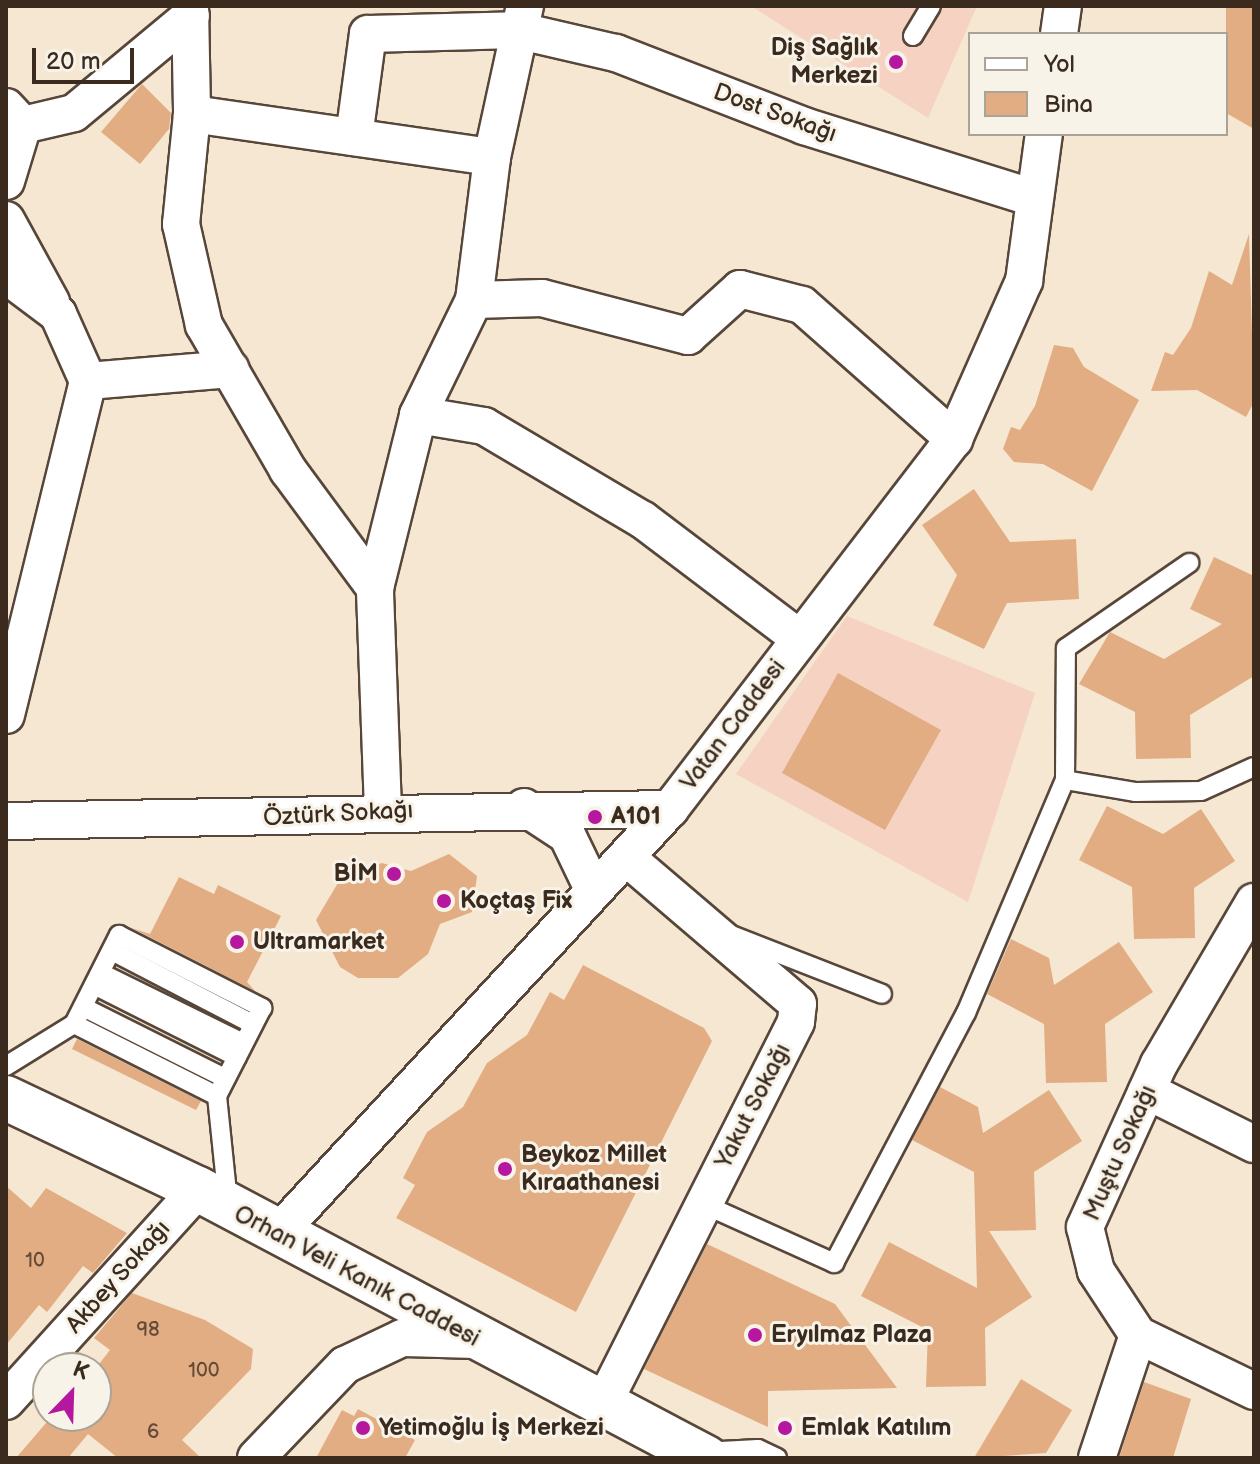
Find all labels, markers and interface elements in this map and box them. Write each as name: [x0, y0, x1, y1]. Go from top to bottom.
scale bar: [36, 32, 138, 82]
legend: [968, 32, 1228, 136]
place label: Diş Sağlık Merkezi: [771, 34, 878, 90]
text: 20 m: [46, 47, 101, 76]
text: Yol: [1044, 50, 1075, 79]
marker: Diş Sağlık Merkezi: [885, 51, 907, 73]
street label: Dost Sokağı: [709, 77, 841, 149]
text: Bina: [1044, 90, 1093, 119]
street label: Vatan Caddesi: [674, 654, 792, 796]
street label: Öztürk Sokağı: [262, 796, 414, 832]
place label: A101: [611, 803, 661, 831]
marker: A101: [586, 808, 604, 826]
place label: BİM: [333, 860, 378, 888]
marker: BİM: [385, 865, 403, 883]
place label: Koçtaş Fix: [460, 887, 572, 915]
marker: Koçtaş Fix: [435, 892, 453, 910]
place label: Ultramarket: [253, 928, 385, 956]
marker: Ultramarket: [228, 933, 246, 951]
street label: Yakut Sokağı: [709, 1038, 797, 1174]
street label: Muştu Sokağı: [1077, 1081, 1163, 1225]
place label: Beykoz Millet Kıraathanesi: [521, 1141, 667, 1197]
marker: Beykoz Millet Kıraathanesi: [496, 1160, 514, 1178]
street label: Orhan Veli Kanık Caddesi: [229, 1199, 485, 1353]
street label: Akbey Sokağı: [59, 1214, 177, 1340]
house number: 10: [25, 1249, 45, 1273]
house number: 98: [136, 1318, 160, 1342]
place label: Eryılmaz Plaza: [771, 1321, 932, 1349]
marker: Eryılmaz Plaza: [746, 1326, 764, 1344]
north arrow: [32, 1352, 112, 1432]
text: K: [69, 1356, 93, 1387]
house number: 100: [188, 1359, 220, 1383]
place label: Yetimoğlu İş Merkezi: [379, 1414, 604, 1442]
place label: Emlak Katılım: [801, 1414, 951, 1442]
marker: Yetimoğlu İş Merkezi: [354, 1419, 372, 1437]
marker: Emlak Katılım: [776, 1419, 794, 1437]
house number: 6: [147, 1420, 159, 1444]

